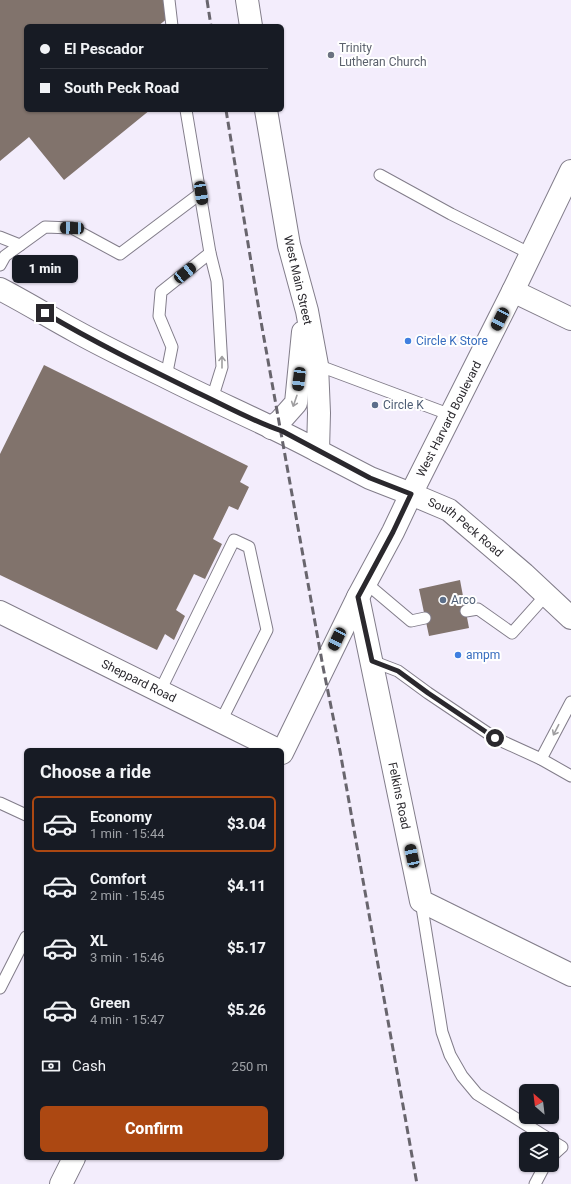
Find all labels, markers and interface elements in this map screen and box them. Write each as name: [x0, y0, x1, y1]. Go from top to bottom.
text: El Pescador: [64, 40, 144, 58]
place label: Trinity Lutheran Church: [339, 41, 427, 69]
marker: Trinity Lutheran Church: [326, 50, 336, 60]
text: South Peck Road: [64, 79, 179, 97]
car: [193, 180, 209, 206]
car: [60, 222, 84, 234]
street label: West Main Street: [281, 234, 315, 326]
callout: 1 min: [12, 255, 78, 283]
text: 1 min: [29, 261, 61, 276]
car: [172, 261, 198, 285]
route end: [36, 304, 54, 322]
car: [489, 306, 511, 332]
place label: Circle K Store: [416, 334, 488, 348]
marker: Circle K Store: [403, 336, 413, 346]
one-way arrow: [218, 356, 226, 369]
street label: West Harvard Boulevard: [414, 359, 484, 479]
car: [292, 366, 306, 392]
one-way arrow: [291, 395, 298, 407]
place label: Circle K: [383, 398, 424, 412]
marker: Circle K: [370, 400, 380, 410]
street label: South Peck Road: [426, 495, 506, 560]
place label: Arco: [451, 593, 476, 607]
marker: Arco: [438, 595, 448, 605]
car: [326, 626, 348, 652]
place label: ampm: [466, 648, 500, 662]
marker: ampm: [453, 650, 463, 660]
street label: Sheppard Road: [99, 657, 178, 705]
one-way arrow: [552, 724, 559, 736]
route start: [486, 729, 504, 747]
text: Choose a ride: [40, 761, 151, 782]
street label: Felkins Road: [385, 761, 413, 831]
icon: car: [42, 806, 78, 842]
text: Economy: [90, 808, 152, 826]
text: $3.04: [227, 815, 266, 833]
text: 1 min · 15:44: [90, 826, 165, 841]
car: [404, 843, 420, 869]
icon: car: [42, 868, 78, 904]
text: Comfort: [90, 870, 146, 888]
text: $4.11: [227, 877, 266, 895]
text: 2 min · 15:45: [90, 888, 165, 903]
icon: car: [42, 930, 78, 966]
text: XL: [90, 932, 108, 950]
text: $5.17: [227, 939, 266, 957]
text: 3 min · 15:46: [90, 950, 165, 965]
icon: car: [42, 992, 78, 1028]
text: Green: [90, 994, 130, 1012]
text: $5.26: [227, 1001, 266, 1019]
text: 4 min · 15:47: [90, 1012, 165, 1027]
icon: cash: [40, 1055, 62, 1077]
text: Cash: [72, 1057, 106, 1075]
text: 250 m: [231, 1059, 268, 1074]
north arrow: [519, 1084, 559, 1124]
map controls: [519, 1084, 559, 1172]
button: Confirm: [40, 1106, 268, 1152]
button: layers: [519, 1132, 559, 1172]

